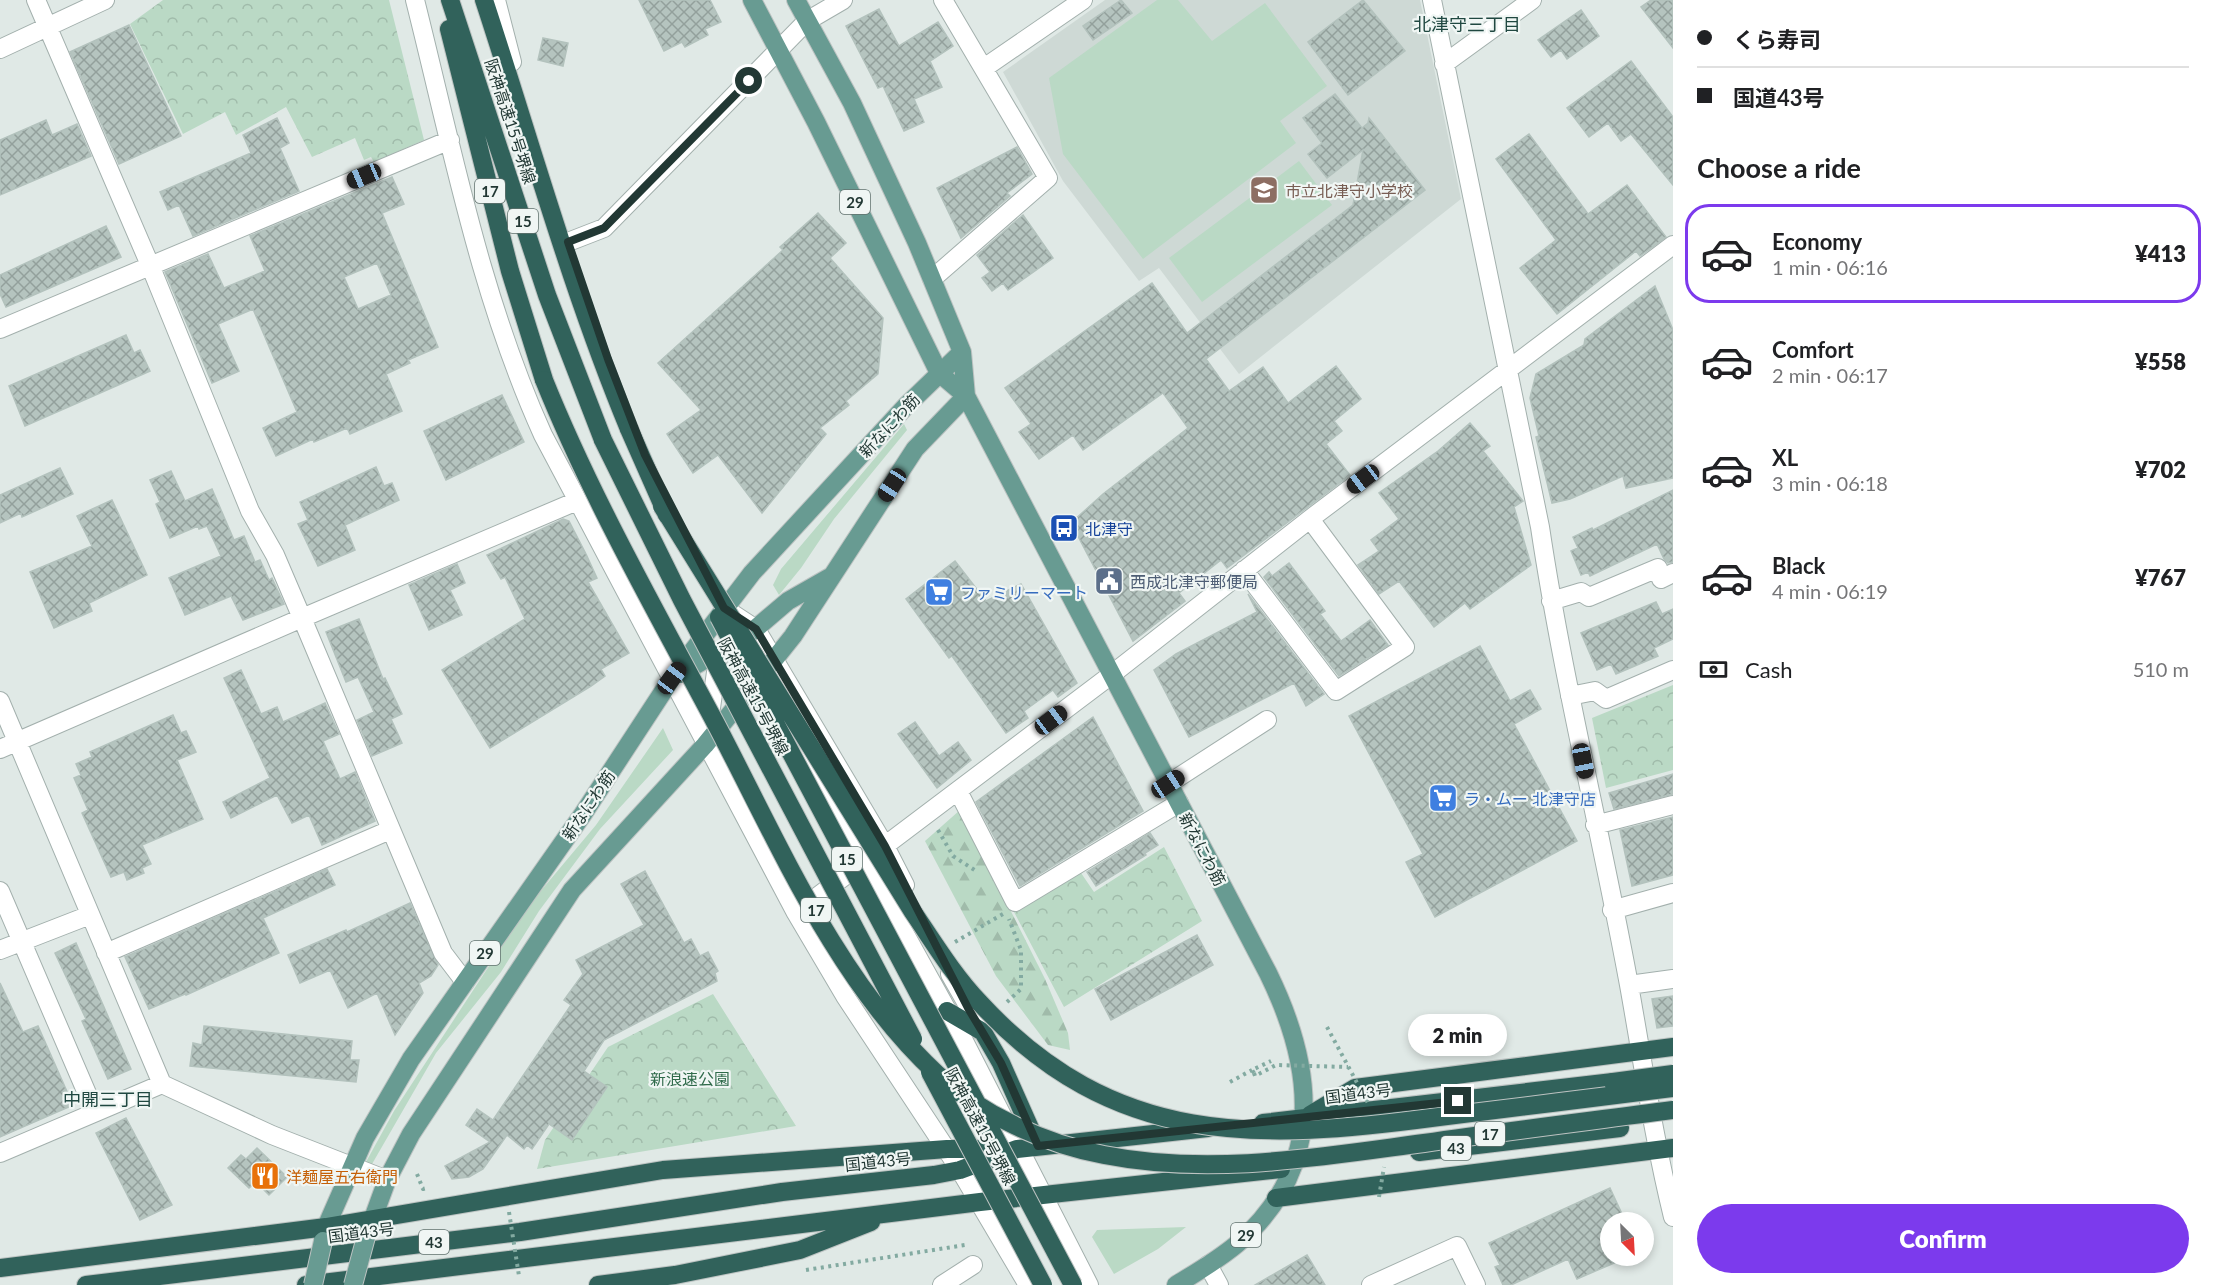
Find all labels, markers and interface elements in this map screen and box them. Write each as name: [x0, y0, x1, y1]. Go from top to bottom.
district label: 北津守三丁目: [1413, 13, 1521, 35]
text: くら寿司: [1733, 26, 1821, 53]
street label: 阪神高速15号堺線: [482, 56, 540, 186]
route start: [735, 67, 762, 94]
text: 国道43号: [1733, 84, 1825, 111]
text: Choose a ride: [1697, 151, 1861, 184]
car: [344, 161, 384, 191]
school or university icon: 市立北津守小学校: [1248, 174, 1280, 206]
road number: 17: [475, 179, 505, 203]
place label: 市立北津守小学校: [1285, 181, 1413, 200]
road number: 29: [840, 190, 870, 214]
road number: 15: [508, 209, 538, 233]
icon: car: [1700, 227, 1754, 281]
text: Economy: [1772, 228, 1862, 255]
text: ¥413: [2135, 240, 2186, 267]
text: 1 min · 06:16: [1772, 255, 1888, 279]
icon: car: [1700, 335, 1754, 389]
text: Comfort: [1772, 336, 1854, 363]
text: ¥558: [2135, 348, 2186, 375]
text: 2 min · 06:17: [1772, 363, 1888, 387]
street label: 新なにわ筋: [855, 389, 923, 461]
icon: car: [1700, 443, 1754, 497]
text: XL: [1772, 444, 1798, 471]
text: ¥702: [2135, 456, 2186, 483]
car: [1343, 461, 1383, 497]
car: [875, 465, 909, 505]
text: 3 min · 06:18: [1772, 471, 1888, 495]
bus stop icon: 北津守: [1048, 512, 1080, 544]
place label: 北津守: [1085, 519, 1133, 538]
icon: car: [1700, 551, 1754, 605]
text: Black: [1772, 552, 1825, 579]
text: ¥767: [2135, 564, 2186, 591]
public building icon: 西成北津守郵便局: [1093, 565, 1125, 597]
place label: 西成北津守郵便局: [1130, 572, 1258, 591]
supermarket icon: ファミリーマート: [923, 576, 955, 608]
text: 4 min · 06:19: [1772, 579, 1888, 603]
place label: ファミリーマート: [960, 583, 1088, 602]
street label: 阪神高速15号堺線: [715, 634, 793, 758]
icon: cash: [1697, 653, 1730, 686]
text: Cash: [1745, 656, 1792, 683]
text: 510 m: [2133, 657, 2189, 681]
car: [654, 658, 690, 698]
car: [1031, 702, 1071, 738]
car: [1571, 742, 1595, 780]
street label: 新なにわ筋: [558, 767, 618, 843]
car: [1148, 767, 1188, 801]
supermarket icon: ラ・ムー 北津守店: [1427, 782, 1459, 814]
place label: ラ・ムー 北津守店: [1464, 789, 1596, 808]
street label: 新なにわ筋: [1176, 809, 1230, 889]
road number: 15: [832, 847, 862, 871]
road number: 17: [801, 898, 831, 922]
road number: 29: [470, 941, 500, 965]
callout: 2 min: [1408, 1014, 1508, 1056]
text: 2 min: [1433, 1023, 1482, 1047]
street label: 阪神高速15号堺線: [942, 1064, 1020, 1188]
park label: 新浪速公園: [650, 1069, 730, 1088]
street label: 国道43号: [1324, 1080, 1392, 1106]
route end: [1444, 1087, 1471, 1114]
district label: 中開三丁目: [63, 1088, 153, 1110]
road number: 17: [1475, 1122, 1505, 1146]
road number: 43: [1441, 1136, 1471, 1160]
street label: 国道43号: [844, 1148, 912, 1174]
restaurant icon: 洋麺屋五右衛門: [249, 1160, 281, 1192]
place label: 洋麺屋五右衛門: [286, 1167, 398, 1186]
button: Confirm: [1697, 1204, 2189, 1273]
north arrow: [1600, 1212, 1654, 1266]
map controls: [1600, 1212, 1654, 1266]
street label: 国道43号: [327, 1219, 395, 1245]
road number: 29: [1231, 1223, 1261, 1247]
road number: 43: [419, 1230, 449, 1254]

